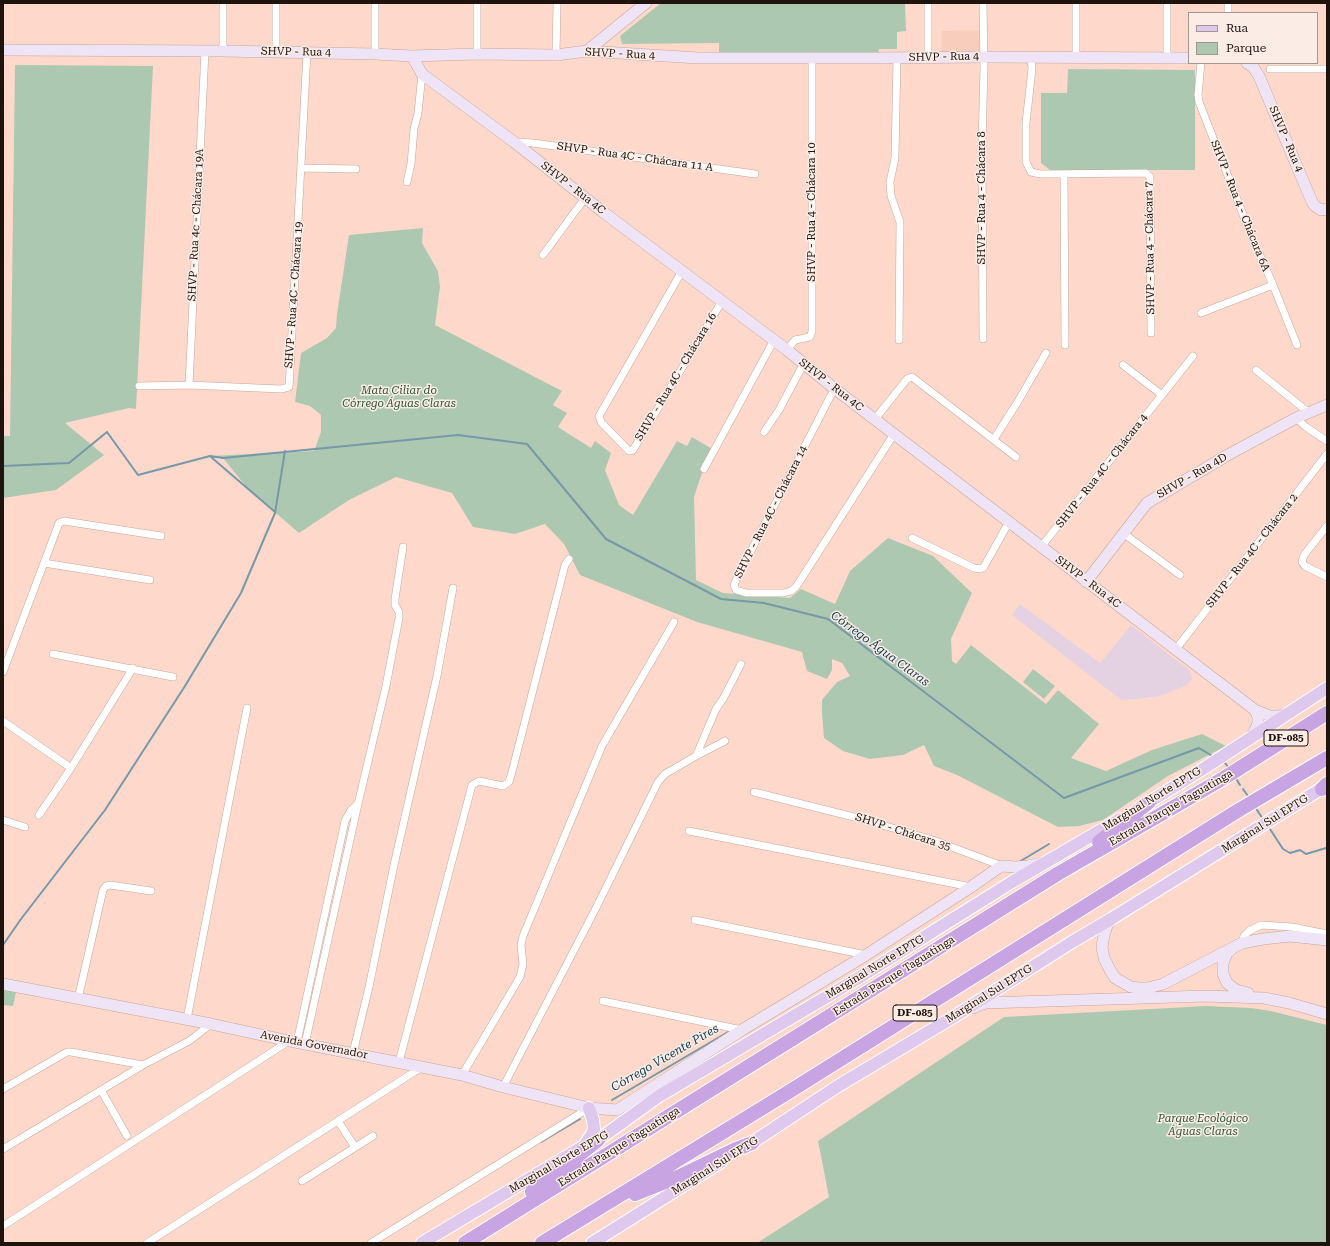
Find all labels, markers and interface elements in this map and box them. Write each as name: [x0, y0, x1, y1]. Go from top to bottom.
legend: [1188, 12, 1318, 64]
text: Rua: [1226, 21, 1248, 35]
text: Parque: [1226, 41, 1266, 55]
street label: SHVP - Rua 4: [261, 45, 331, 59]
street label: SHVP - Rua 4: [584, 46, 656, 62]
street label: SHVP - Rua 4: [909, 50, 979, 64]
street label: SHVP - Rua 4: [1266, 104, 1306, 174]
street label: SHVP - Rua 4 - Chácara 8: [975, 131, 989, 265]
street label: SHVP - Rua 4 - Chácara 6A: [1208, 138, 1272, 274]
street label: SHVP - Rua 4C - Chácara 11 A: [556, 139, 714, 175]
street label: SHVP - Rua 4 - Chácara 10: [805, 142, 819, 282]
street label: SHVP - Rua 4c - Chácara 19A: [185, 148, 207, 302]
street label: SHVP - Rua 4C: [538, 159, 608, 217]
street label: SHVP - Rua 4 - Chácara 7: [1142, 181, 1158, 315]
street label: SHVP - Rua 4C - Chácara 19: [282, 221, 306, 369]
street label: SHVP - Rua 4C - Chácara 16: [632, 311, 720, 443]
street label: SHVP - Rua 4C: [796, 356, 866, 414]
park label: Mata Ciliar do Córrego Águas Claras: [342, 384, 456, 410]
street label: SHVP - Rua 4C - Chácara 4: [1053, 411, 1151, 531]
street label: SHVP - Rua 4C - Chácara 14: [732, 443, 810, 581]
street label: SHVP - Rua 4D: [1155, 451, 1229, 501]
street label: SHVP - Rua 4C - Chácara 2: [1203, 491, 1301, 611]
street label: SHVP - Rua 4C: [1053, 553, 1123, 611]
water label: Córrego Água Claras: [828, 608, 932, 690]
road number: DF-085: [1264, 730, 1308, 746]
street label: Marginal Norte EPTG: [1100, 764, 1204, 834]
street label: Estrada Parque Taguatinga: [1107, 767, 1235, 849]
street label: Marginal Sul EPTG: [1219, 792, 1311, 856]
street label: SHVP - Chácara 35: [854, 810, 952, 854]
street label: Marginal Norte EPTG: [823, 932, 927, 1002]
street label: Estrada Parque Taguatinga: [831, 933, 957, 1019]
street label: Marginal Sul EPTG: [943, 962, 1035, 1026]
road number: DF-085: [893, 1005, 937, 1021]
water label: Córrego Vicente Pires: [609, 1021, 721, 1095]
street label: Avenida Governador: [259, 1028, 369, 1062]
street label: Estrada Parque Taguatinga: [556, 1104, 682, 1190]
park label: Parque Ecológico Águas Claras: [1158, 1112, 1248, 1138]
street label: Marginal Norte EPTG: [507, 1128, 611, 1196]
street label: Marginal Sul EPTG: [669, 1134, 761, 1198]

